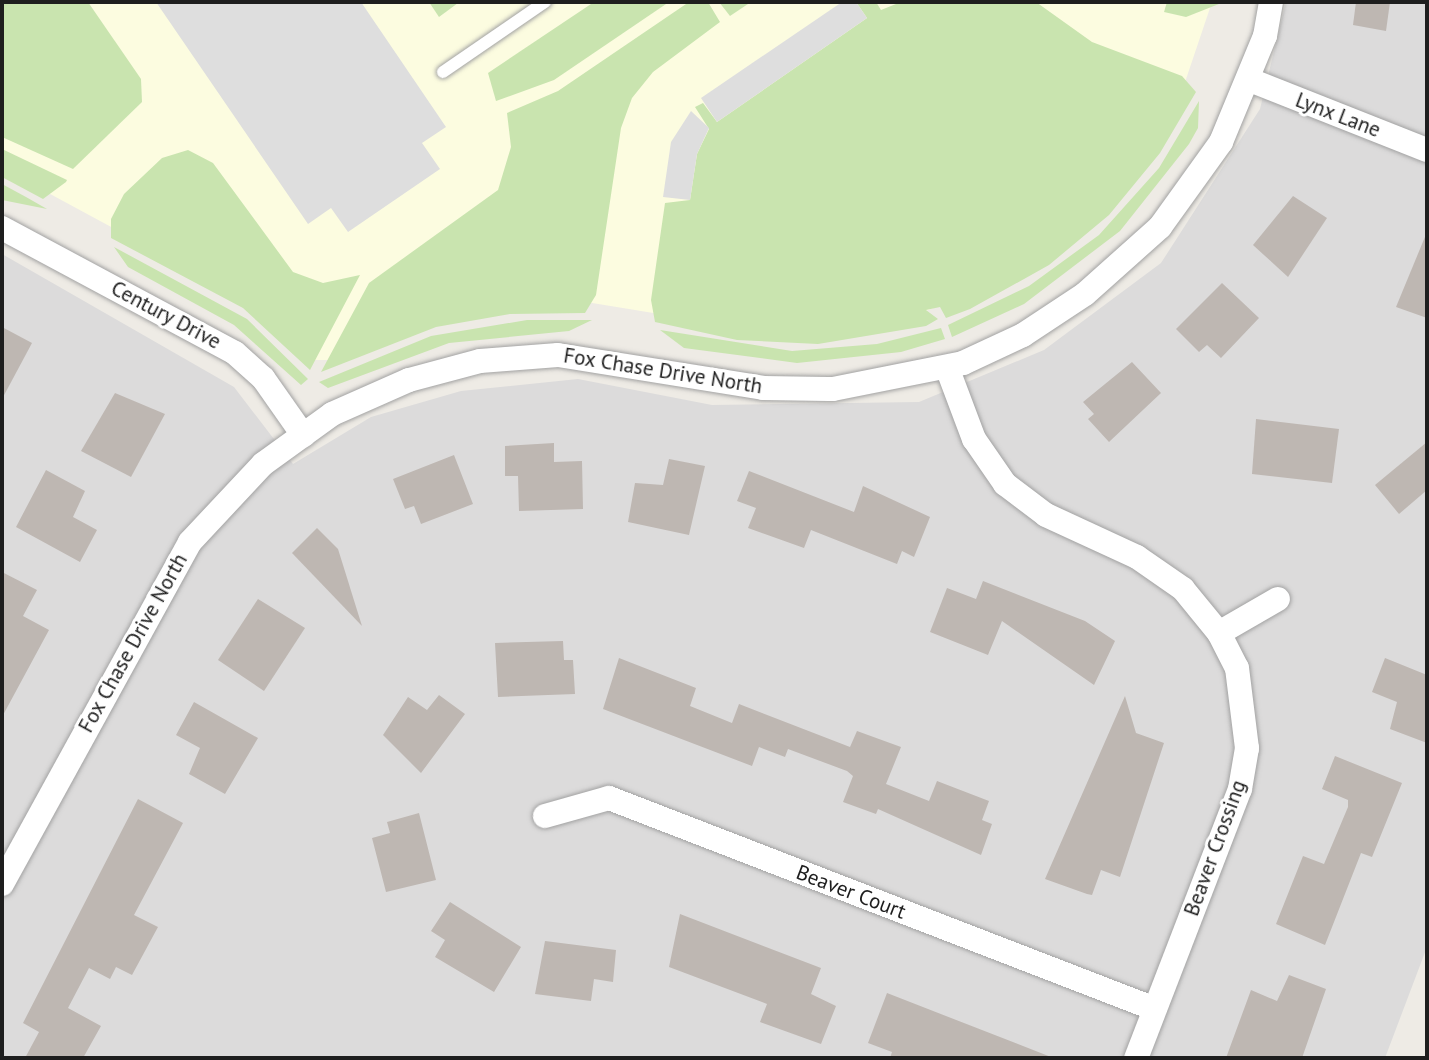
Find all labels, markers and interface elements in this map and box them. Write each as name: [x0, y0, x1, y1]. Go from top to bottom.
street label: Lynx Lane: [1292, 87, 1384, 143]
street label: Century Drive: [106, 275, 226, 355]
street label: Fox Chase Drive North: [562, 343, 764, 399]
street label: Fox Chase Drive North: [73, 549, 193, 737]
street label: Beaver Crossing: [1179, 777, 1251, 919]
street label: Beaver Court: [793, 860, 909, 924]

